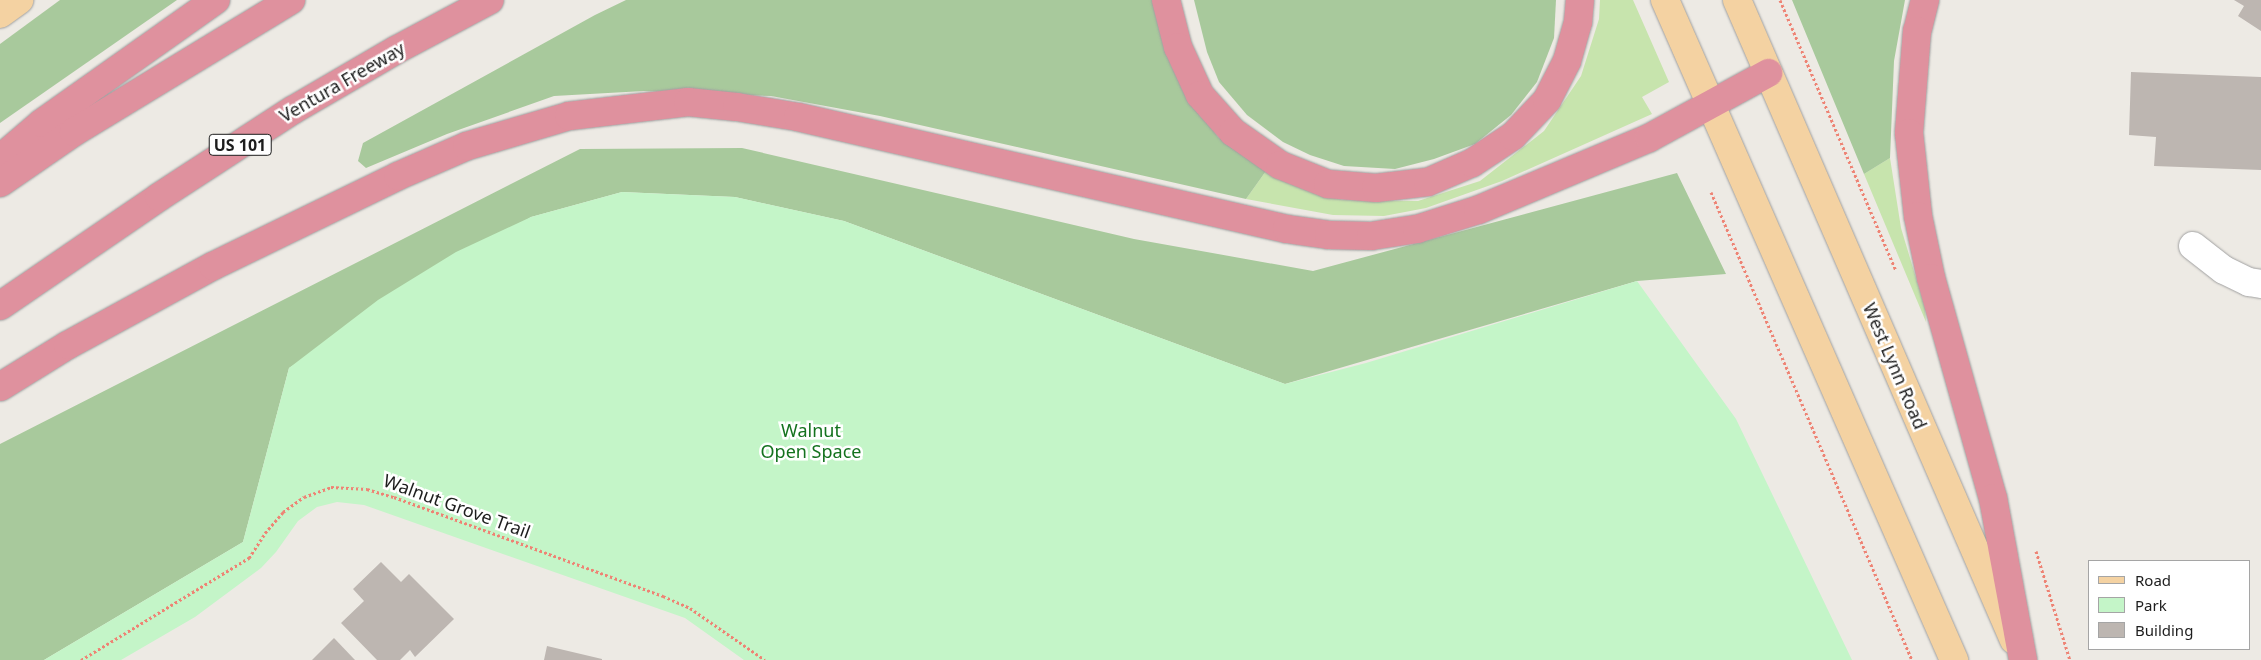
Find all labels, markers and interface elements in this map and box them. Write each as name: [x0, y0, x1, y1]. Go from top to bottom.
street label: Ventura Freeway: [276, 37, 408, 127]
road number: US 101: [208, 132, 272, 158]
street label: West Lynn Road: [1859, 300, 1931, 432]
park label: Walnut Open Space: [761, 420, 861, 462]
street label: Walnut Grove Trail: [381, 469, 533, 543]
legend: [2088, 560, 2251, 650]
text: Road: [2135, 570, 2171, 590]
text: Park: [2135, 595, 2167, 615]
text: Building: [2135, 620, 2193, 640]

